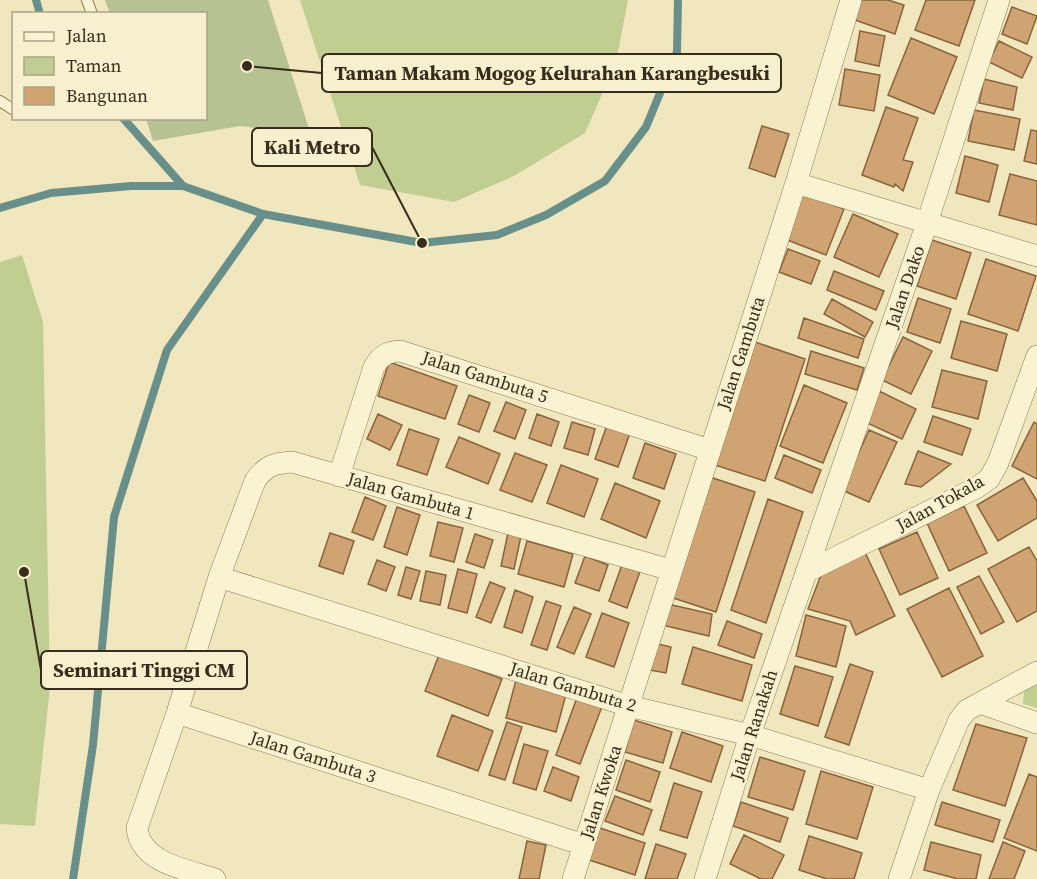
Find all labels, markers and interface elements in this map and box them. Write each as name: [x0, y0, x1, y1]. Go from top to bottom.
legend: [12, 12, 207, 120]
text: Jalan: [65, 23, 107, 48]
text: Taman: [66, 53, 121, 78]
callout: Taman Makam Mogog Kelurahan Karangbesuki: [322, 54, 781, 92]
text: Taman Makam Mogog Kelurahan Karangbesuki: [334, 59, 770, 87]
text: Bangunan: [66, 83, 148, 108]
callout: Kali Metro: [252, 128, 372, 166]
text: Kali Metro: [264, 133, 360, 161]
street label: Jalan Dako: [878, 242, 930, 333]
street label: Jalan Gambuta: [710, 292, 771, 414]
street label: Jalan Gambuta 5: [418, 344, 551, 409]
street label: Jalan Gambuta 1: [344, 465, 478, 526]
street label: Jalan Tokala: [890, 468, 989, 538]
callout: Seminari Tinggi CM: [41, 651, 247, 689]
street label: Jalan Gambuta 2: [506, 655, 640, 718]
text: Seminari Tinggi CM: [53, 656, 235, 684]
street label: Jalan Ranakah: [723, 666, 783, 785]
street label: Jalan Gambuta 3: [246, 724, 379, 789]
street label: Jalan Kwoka: [573, 741, 628, 843]

